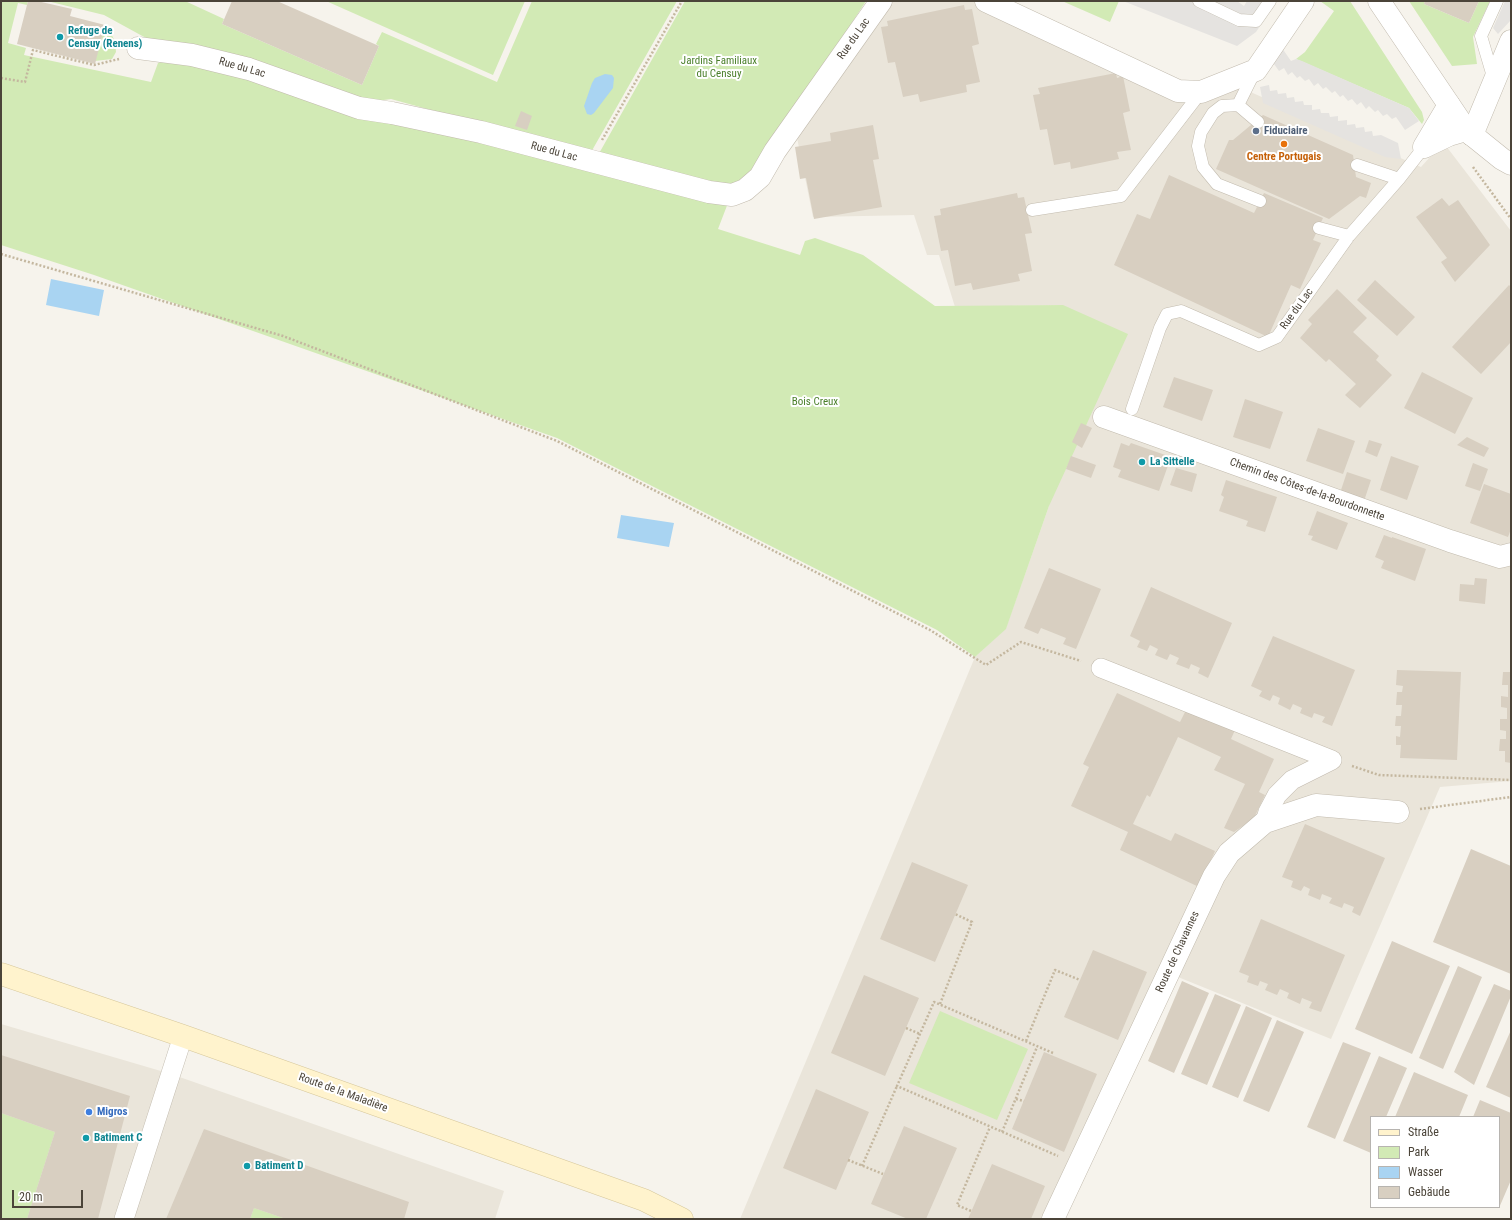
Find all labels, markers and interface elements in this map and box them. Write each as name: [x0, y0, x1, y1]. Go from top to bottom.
street label: Rue du Lac: [835, 16, 873, 62]
place label: Refuge de Censuy (Renens): [68, 24, 142, 50]
marker: Refuge de Censuy (Renens): [55, 32, 65, 42]
park label: Jardins Familiaux du Censuy: [681, 54, 757, 80]
street label: Rue du Lac: [217, 55, 267, 81]
place label: Fiduciaire: [1264, 124, 1307, 138]
marker: Fiduciaire: [1251, 126, 1261, 136]
street label: Rue du Lac: [529, 139, 579, 165]
marker: Centre Portugais: [1279, 139, 1289, 149]
place label: Centre Portugais: [1247, 150, 1321, 164]
street label: Rue du Lac: [1278, 286, 1316, 332]
park label: Bois Creux: [792, 395, 838, 409]
place label: La Sittelle: [1150, 455, 1195, 469]
street label: Chemin des Côtes-de-la-Bourdonnette: [1228, 456, 1386, 524]
marker: La Sittelle: [1137, 457, 1147, 467]
street label: Route de Chavannes: [1153, 909, 1203, 995]
street label: Route de la Maladière: [297, 1071, 389, 1115]
place label: Migros: [97, 1105, 128, 1119]
marker: Migros: [84, 1107, 94, 1117]
legend: [1370, 1116, 1500, 1208]
text: Straße: [1408, 1125, 1439, 1139]
place label: Batiment C: [94, 1131, 143, 1145]
marker: Batiment C: [81, 1133, 91, 1143]
text: Park: [1408, 1145, 1429, 1159]
place label: Batiment D: [255, 1159, 303, 1173]
marker: Batiment D: [242, 1161, 252, 1171]
text: Wasser: [1408, 1165, 1443, 1179]
scale bar: [14, 1182, 85, 1208]
text: Gebäude: [1408, 1185, 1450, 1199]
text: 20 m: [19, 1190, 43, 1204]

